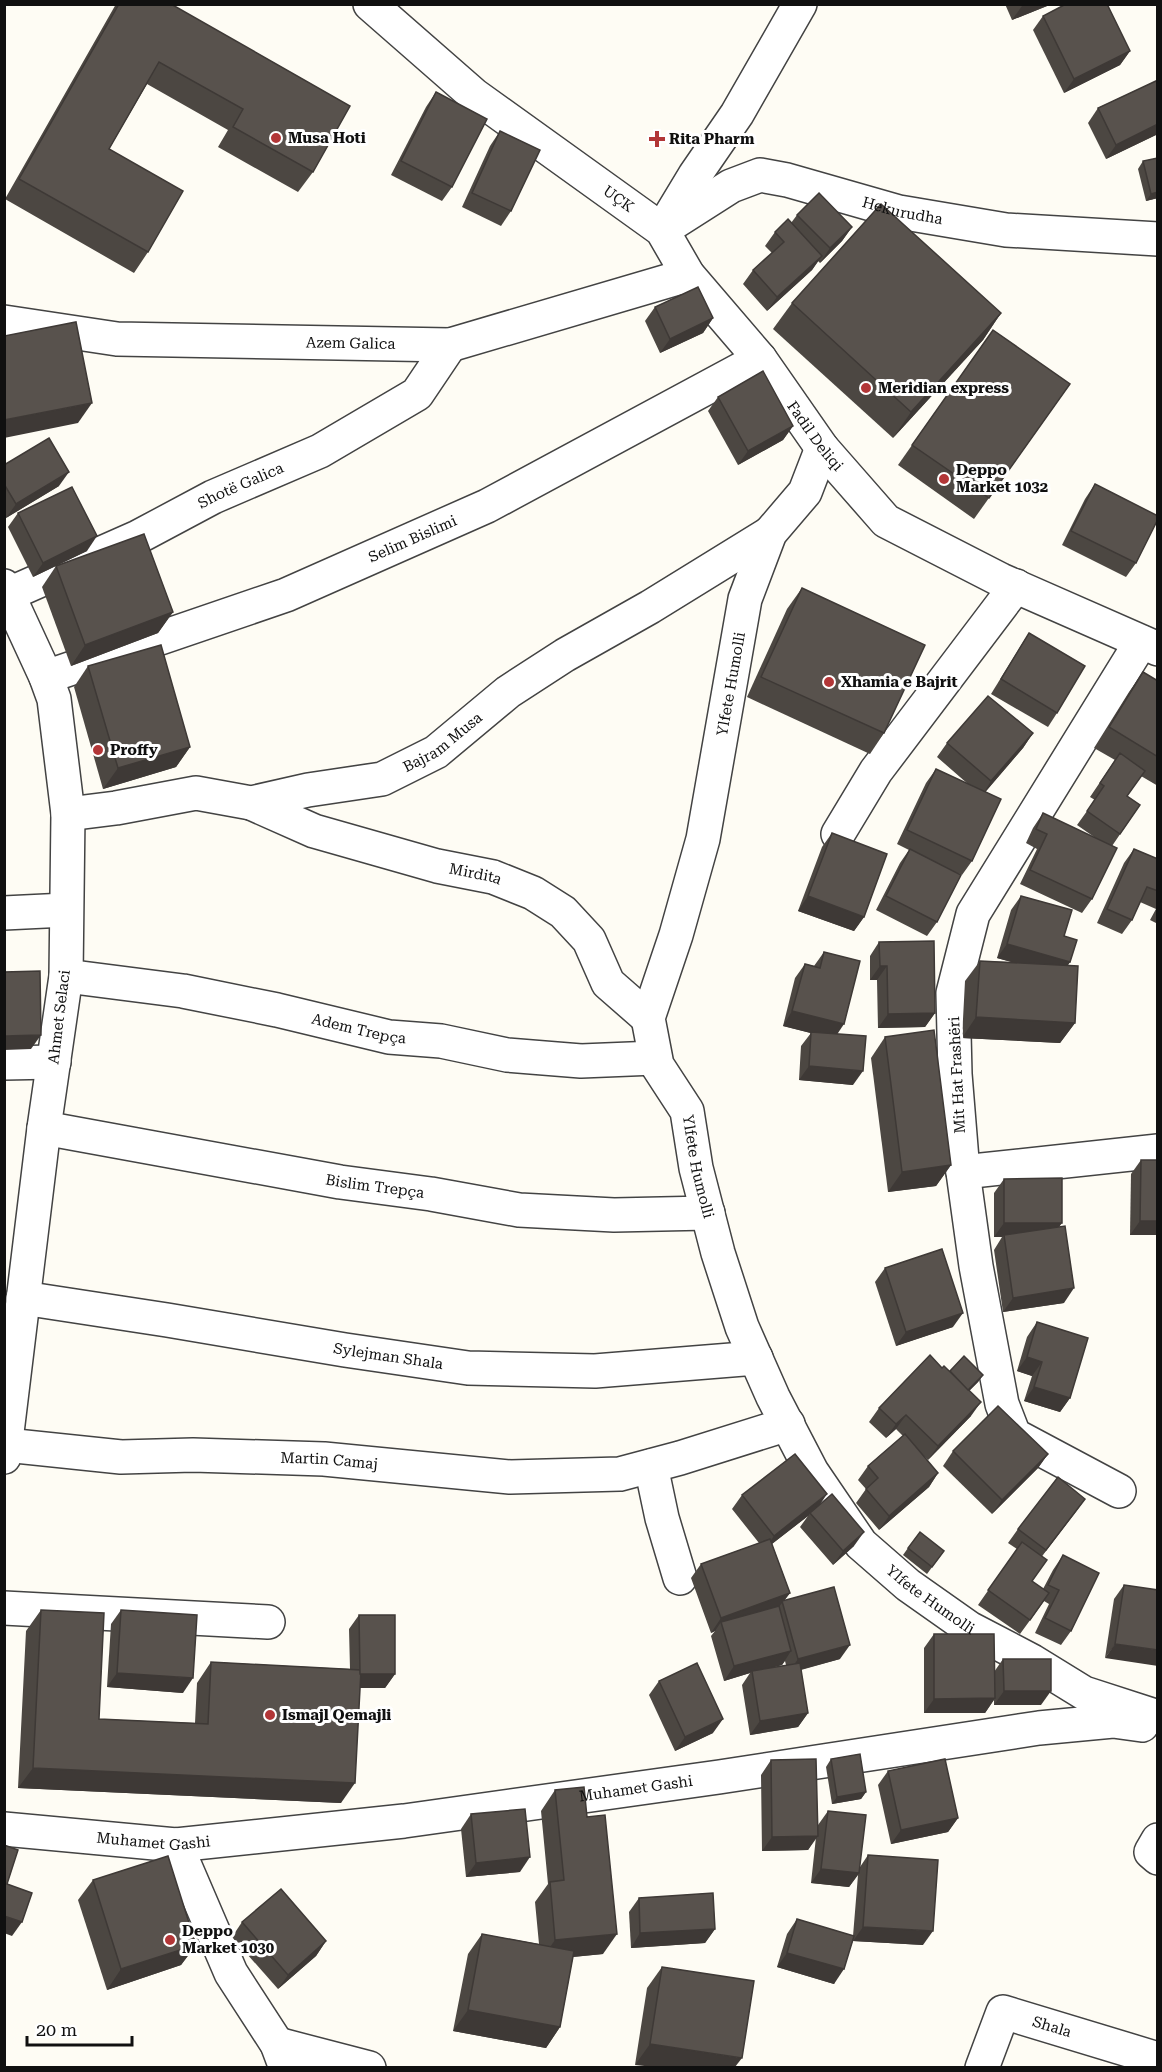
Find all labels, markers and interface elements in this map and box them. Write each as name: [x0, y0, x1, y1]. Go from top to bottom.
place label: Musa Hoti: [288, 129, 366, 147]
place label: Rita Pharm: [669, 130, 755, 148]
marker: Musa Hoti: [269, 131, 283, 145]
marker: Rita Pharm: [650, 132, 664, 146]
street label: UÇK: [599, 182, 637, 216]
street label: Hekurudha: [860, 193, 944, 228]
street label: Azem Galica: [306, 333, 396, 353]
place label: Meridian express: [878, 379, 1009, 397]
marker: Meridian express: [859, 381, 873, 395]
street label: Fadil Deliqi: [783, 398, 847, 475]
street label: Shotë Galica: [195, 459, 286, 512]
place label: Deppo Market 1032: [956, 461, 1048, 496]
marker: Deppo Market 1032: [937, 472, 951, 486]
street label: Selim Bislimi: [366, 512, 460, 566]
street label: Ylfete Humolli: [713, 630, 749, 737]
place label: Xhamia e Bajrit: [841, 673, 958, 691]
marker: Xhamia e Bajrit: [822, 675, 836, 689]
street label: Bajram Musa: [400, 708, 486, 776]
place label: Proffy: [110, 741, 158, 759]
marker: Proffy: [91, 743, 105, 757]
street label: Mirdita: [448, 860, 504, 889]
street label: Ahmet Selaci: [44, 968, 74, 1065]
street label: Adem Trepça: [310, 1010, 407, 1047]
street label: Mit Hat Frashëri: [945, 1016, 969, 1134]
street label: Ylfete Humolli: [679, 1113, 718, 1220]
street label: Bislim Trepça: [324, 1171, 425, 1202]
street label: Sylejman Shala: [332, 1339, 444, 1373]
street label: Martin Camaj: [280, 1449, 379, 1473]
street label: Ylfete Humolli: [882, 1561, 978, 1638]
place label: Ismajl Qemajli: [282, 1706, 391, 1724]
marker: Ismajl Qemajli: [263, 1708, 277, 1722]
street label: Muhamet Gashi: [578, 1772, 694, 1805]
street label: Muhamet Gashi: [96, 1829, 211, 1854]
place label: Deppo Market 1030: [182, 1922, 275, 1957]
marker: Deppo Market 1030: [163, 1933, 177, 1947]
scale bar: [27, 2009, 132, 2047]
street label: Shala: [1030, 2012, 1074, 2041]
text: 20 m: [36, 2019, 77, 2040]

